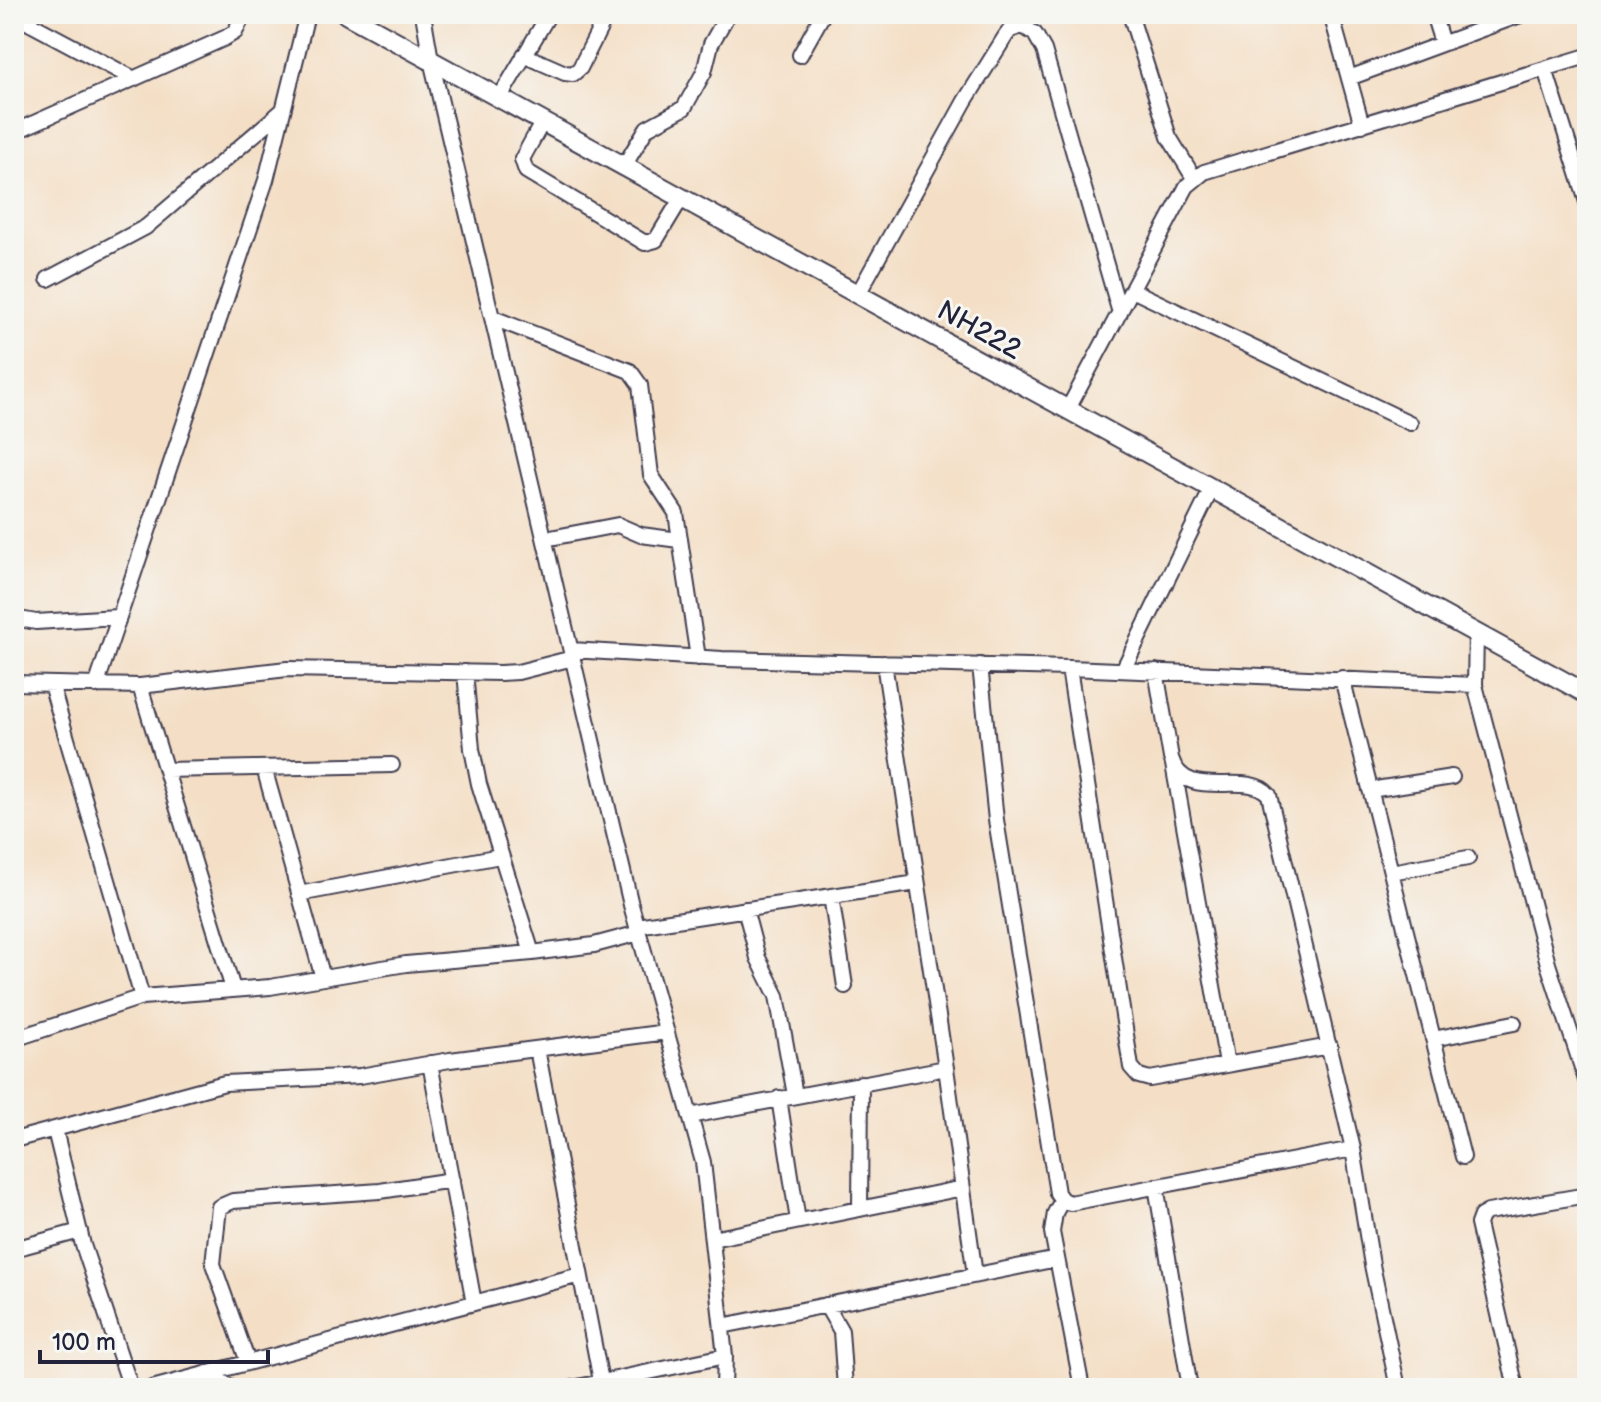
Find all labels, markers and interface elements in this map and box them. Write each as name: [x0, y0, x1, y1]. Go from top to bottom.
street label: NH222: [931, 294, 1028, 367]
scale bar: [40, 1314, 268, 1364]
text: 100 m: [52, 1328, 116, 1357]

